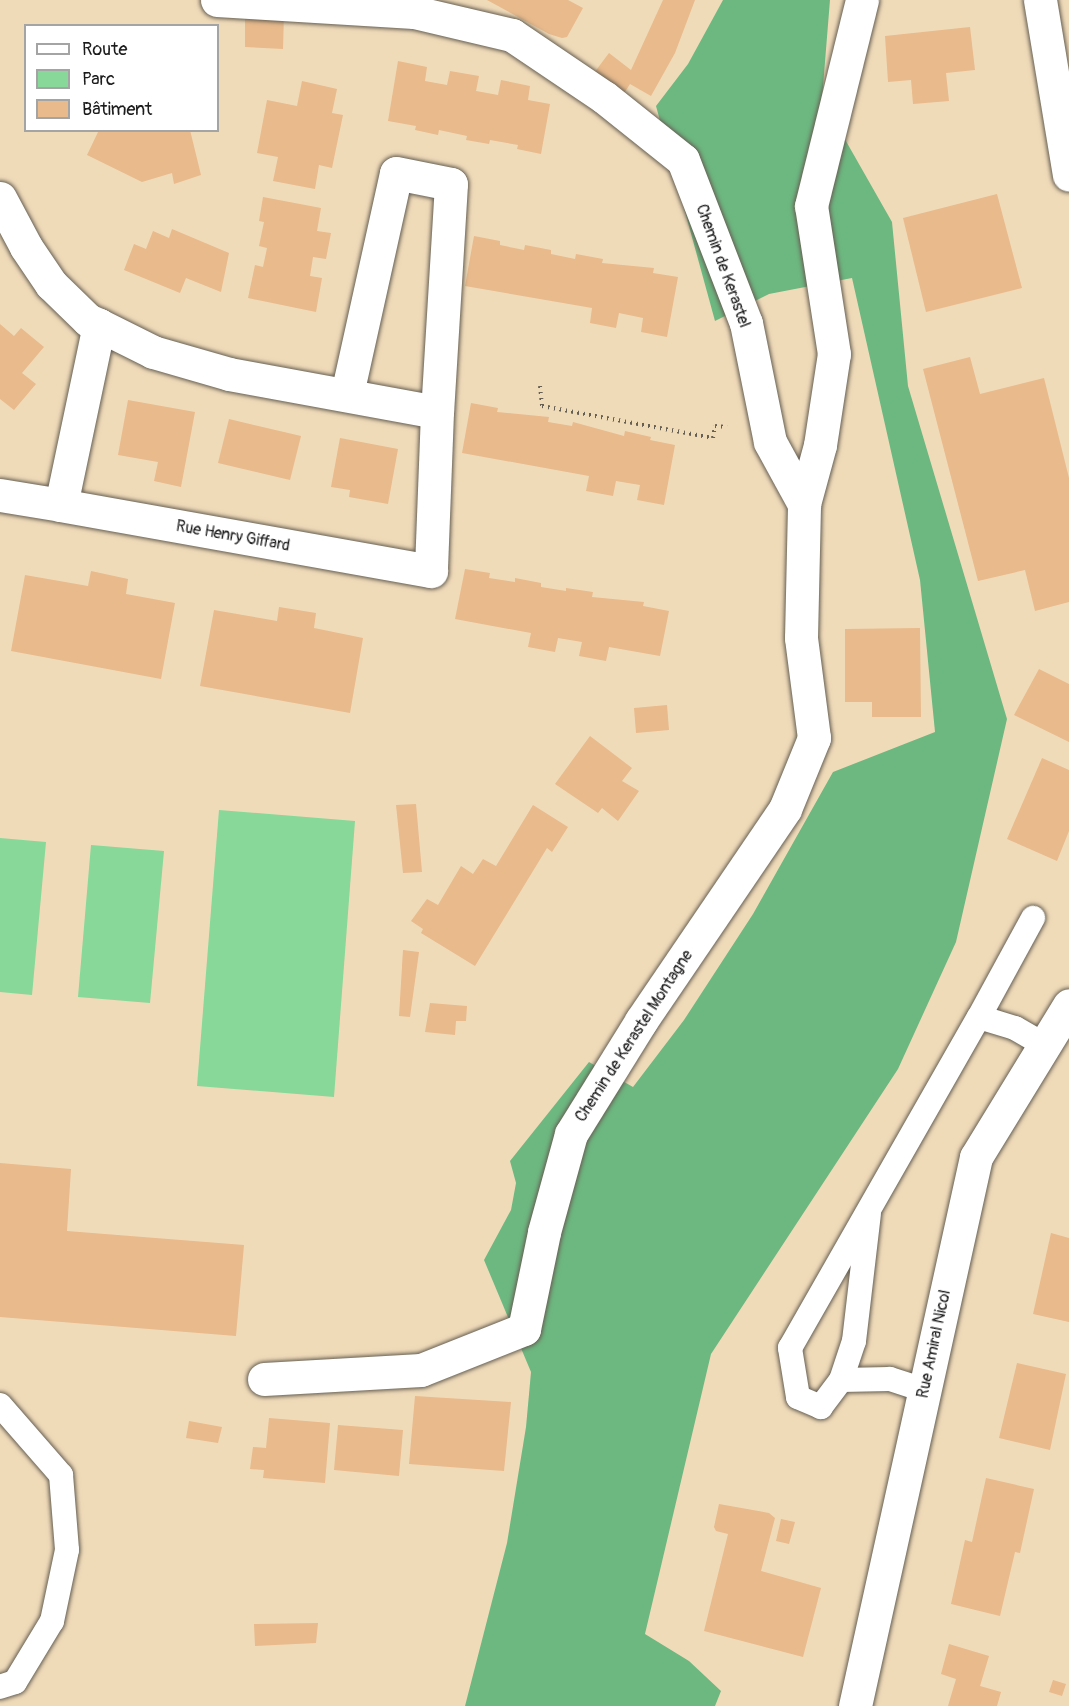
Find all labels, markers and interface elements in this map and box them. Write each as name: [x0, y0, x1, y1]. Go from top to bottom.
legend: [24, 24, 219, 132]
text: Route: [82, 38, 127, 61]
text: Parc: [82, 68, 115, 91]
text: Bâtiment: [82, 98, 152, 121]
street label: Chemin de Kerastel: [692, 202, 754, 330]
street label: Rue Henry Giffard: [175, 517, 291, 555]
street label: Chemin de Kerastel Montagne: [571, 946, 697, 1126]
street label: Rue Amiral Nicol: [913, 1288, 955, 1400]

